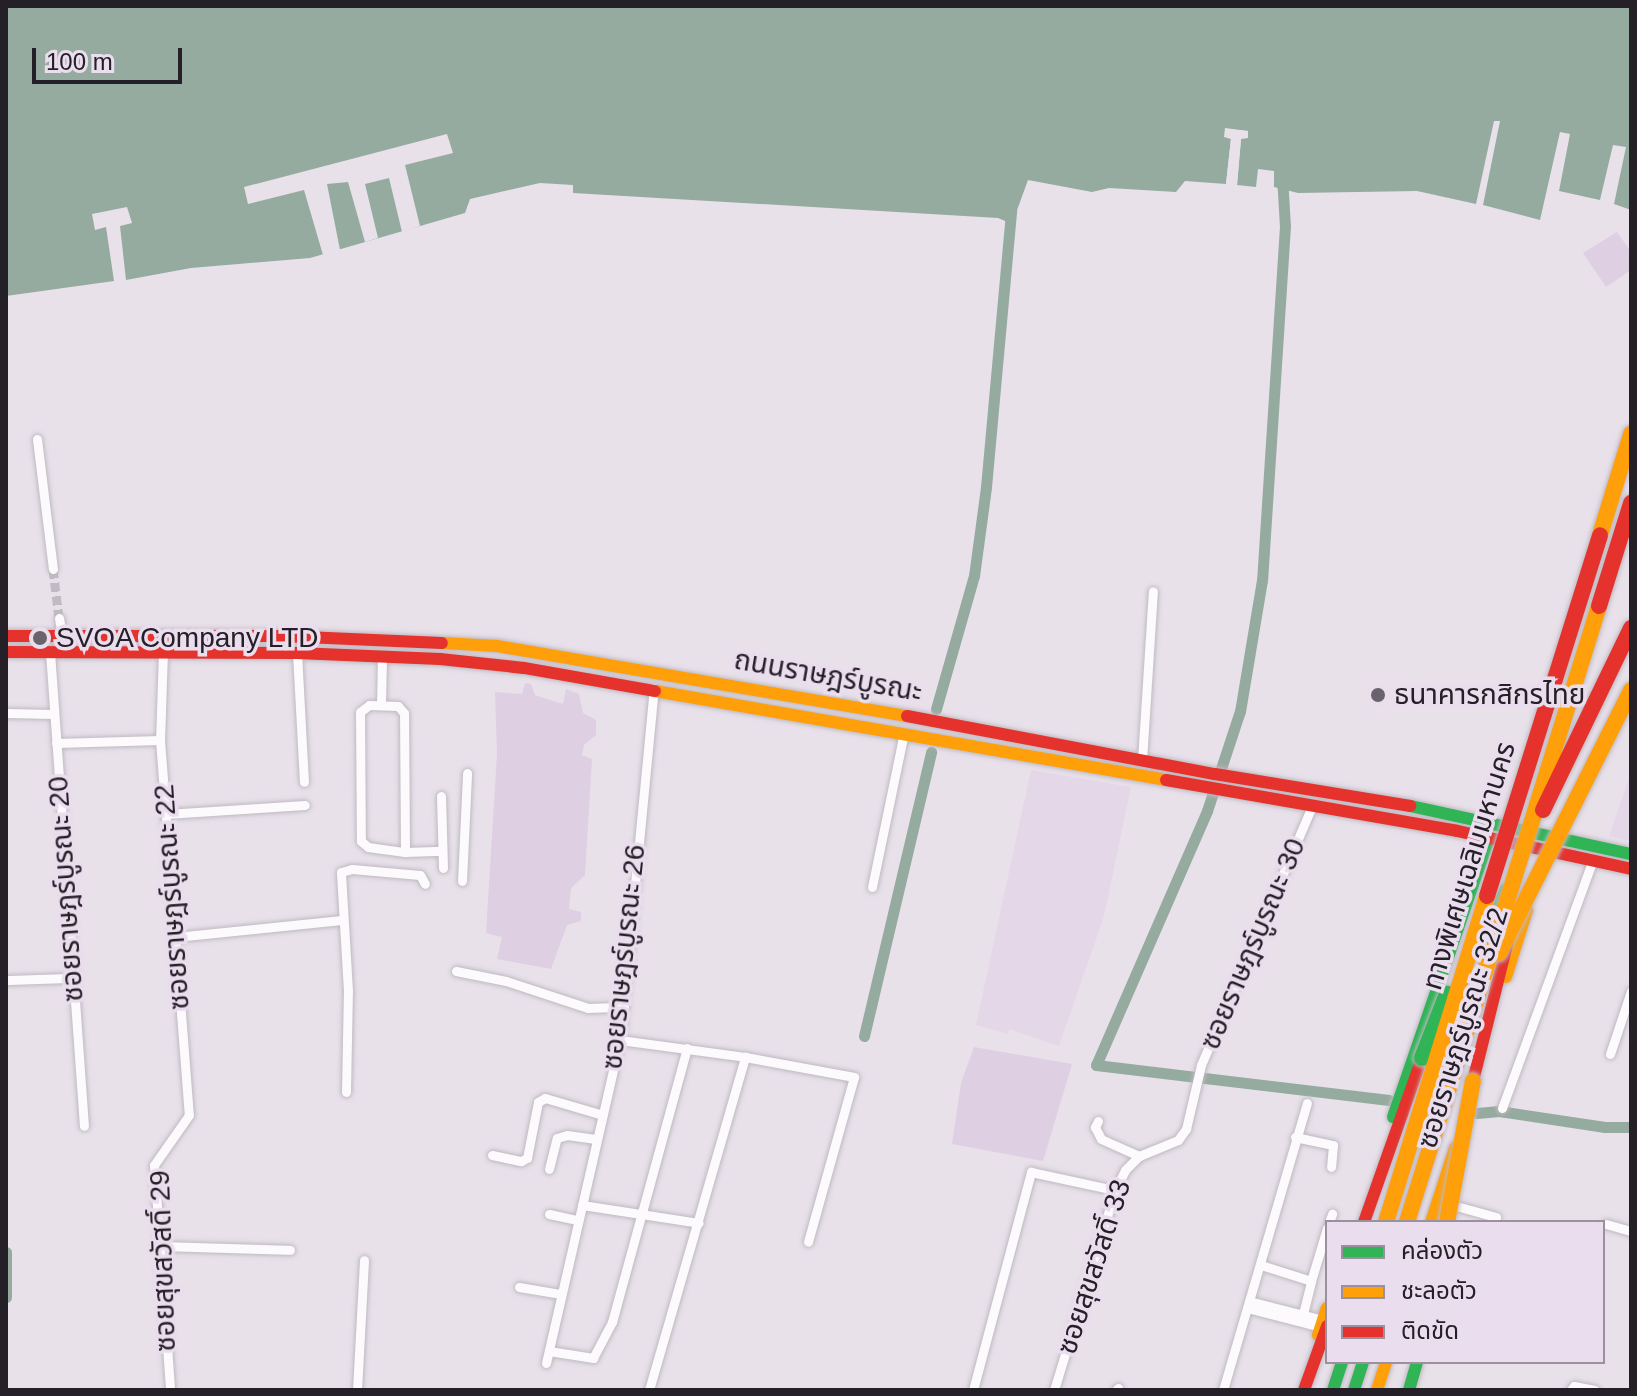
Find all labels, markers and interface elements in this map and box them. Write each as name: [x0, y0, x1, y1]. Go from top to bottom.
scale bar: [36, 32, 186, 82]
text: 100 m: [46, 48, 113, 75]
place label: SVOA Company LTD: [56, 621, 320, 655]
marker: SVOA Company LTD: [31, 629, 49, 647]
street label: ถนนราษฎร์บูรณะ: [731, 643, 925, 709]
place label: ธนาคารกสิกรไทย: [1394, 678, 1585, 712]
marker: ธนาคารกสิกรไทย: [1369, 686, 1387, 704]
street label: ทางพิเศษเฉลิมมหานคร: [1415, 738, 1523, 994]
street label: ซอยราษฎร์บูรณะ 20: [41, 775, 91, 1003]
street label: ซอยราษฎร์บูรณะ 22: [147, 783, 197, 1011]
street label: ซอยราษฎร์บูรณะ 30: [1193, 833, 1313, 1055]
street label: ซอยราษฎร์บูรณะ 26: [595, 843, 653, 1071]
street label: ซอยราษฎร์บูรณะ 32/2: [1410, 904, 1516, 1152]
street label: ซอยสุขสวัสดิ์ 29: [143, 1170, 183, 1352]
street label: ซอยสุขสวัสดิ์ 33: [1050, 1175, 1138, 1359]
legend: [1325, 1220, 1605, 1364]
text: คล่องตัว: [1401, 1237, 1483, 1264]
text: ชะลอตัว: [1401, 1277, 1477, 1304]
text: ติดขัด: [1401, 1317, 1459, 1344]

